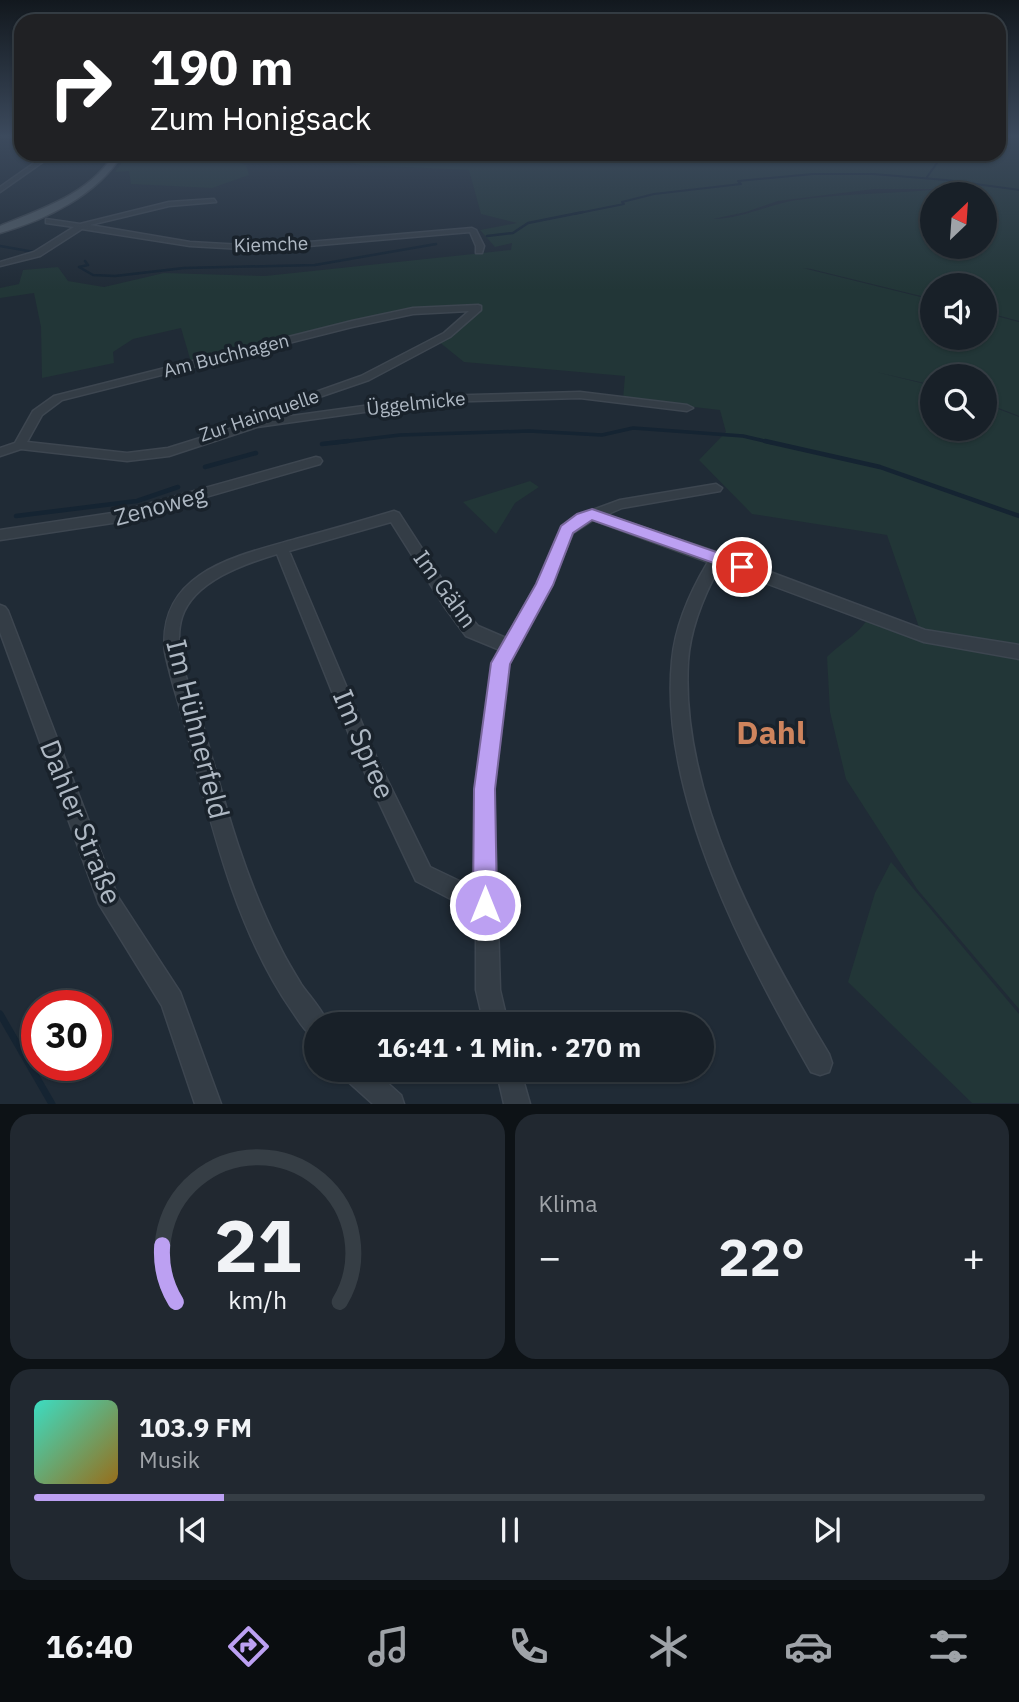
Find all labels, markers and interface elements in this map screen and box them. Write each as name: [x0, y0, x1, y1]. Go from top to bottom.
text: 190 m: [150, 35, 294, 98]
icon: right: [35, 42, 126, 133]
text: Zum Honigsack: [150, 97, 371, 139]
north arrow: [920, 182, 998, 259]
map controls: [920, 182, 997, 441]
street label: Kiemche: [233, 231, 309, 257]
button: sound: [920, 273, 997, 350]
street label: Am Buchhagen: [161, 328, 291, 382]
button: search: [920, 364, 997, 441]
street label: Zur Hainquelle: [196, 383, 322, 447]
street label: Üggelmicke: [365, 386, 467, 420]
street label: Zenoweg: [110, 478, 209, 532]
pin: [712, 537, 772, 597]
street label: Im Gähn: [407, 544, 484, 633]
icon: arrive: [723, 548, 761, 586]
street label: Im Hühnerfeld: [158, 635, 239, 822]
street label: Im Spree: [325, 683, 404, 804]
district label: Dahl: [736, 711, 806, 753]
street label: Dahler Straße: [32, 734, 131, 909]
position arrow: [448, 868, 522, 942]
speed limit sign: 30: [21, 990, 112, 1081]
text: 16:41 · 1 Min. · 270 m: [377, 1030, 641, 1064]
text: Klima: [539, 1188, 597, 1218]
text: 21: [214, 1198, 301, 1293]
text: 22°: [718, 1223, 805, 1290]
text: −: [539, 1232, 561, 1281]
text: +: [962, 1232, 985, 1281]
text: km/h: [228, 1283, 287, 1316]
text: 103.9 FM: [139, 1410, 252, 1444]
text: Musik: [139, 1444, 200, 1474]
icon: previous: [174, 1511, 212, 1549]
icon: pause: [491, 1511, 529, 1549]
icon: next: [808, 1511, 846, 1549]
icon: directions: [224, 1622, 273, 1671]
icon: music: [364, 1622, 413, 1671]
icon: phone: [504, 1622, 553, 1671]
icon: climate: [644, 1622, 693, 1671]
icon: car: [784, 1622, 833, 1671]
icon: filters: [924, 1622, 973, 1671]
text: 16:40: [46, 1625, 133, 1667]

